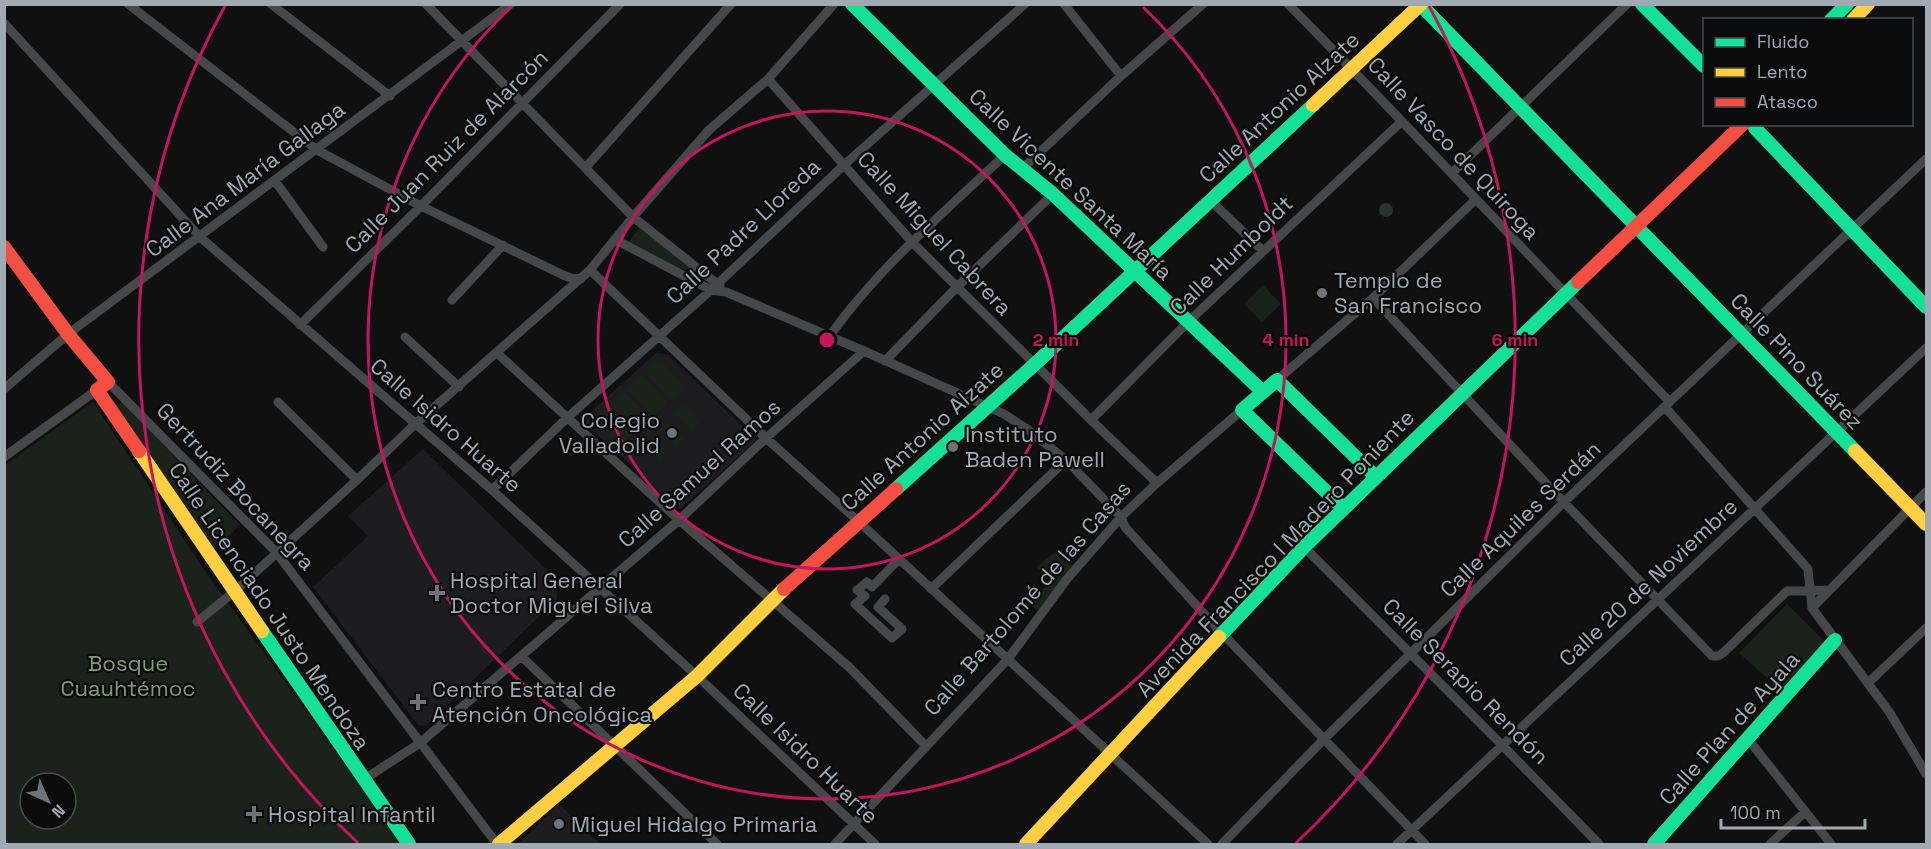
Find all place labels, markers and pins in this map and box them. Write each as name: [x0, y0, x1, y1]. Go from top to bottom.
place label: Templo de San Francisco: [1334, 266, 1482, 319]
marker: Templo de San Francisco: [1315, 286, 1329, 300]
centre of rings: [817, 330, 837, 350]
place label: Colegio Valladolid: [559, 406, 660, 459]
place label: Instituto Baden Pawell: [965, 420, 1105, 473]
marker: Colegio Valladolid: [665, 426, 679, 440]
marker: Instituto Baden Pawell: [946, 440, 960, 454]
place label: Hospital General Doctor Miguel Silva: [450, 566, 653, 619]
marker: Hospital General Doctor Miguel Silva: [428, 584, 446, 602]
place label: Centro Estatal de Atención Oncológica: [432, 675, 653, 728]
marker: Centro Estatal de Atención Oncológica: [409, 693, 427, 711]
place label: Hospital Infantil: [268, 800, 436, 828]
marker: Hospital Infantil: [245, 805, 263, 823]
place label: Miguel Hidalgo Primaria: [571, 810, 818, 838]
marker: Miguel Hidalgo Primaria: [552, 817, 566, 831]

